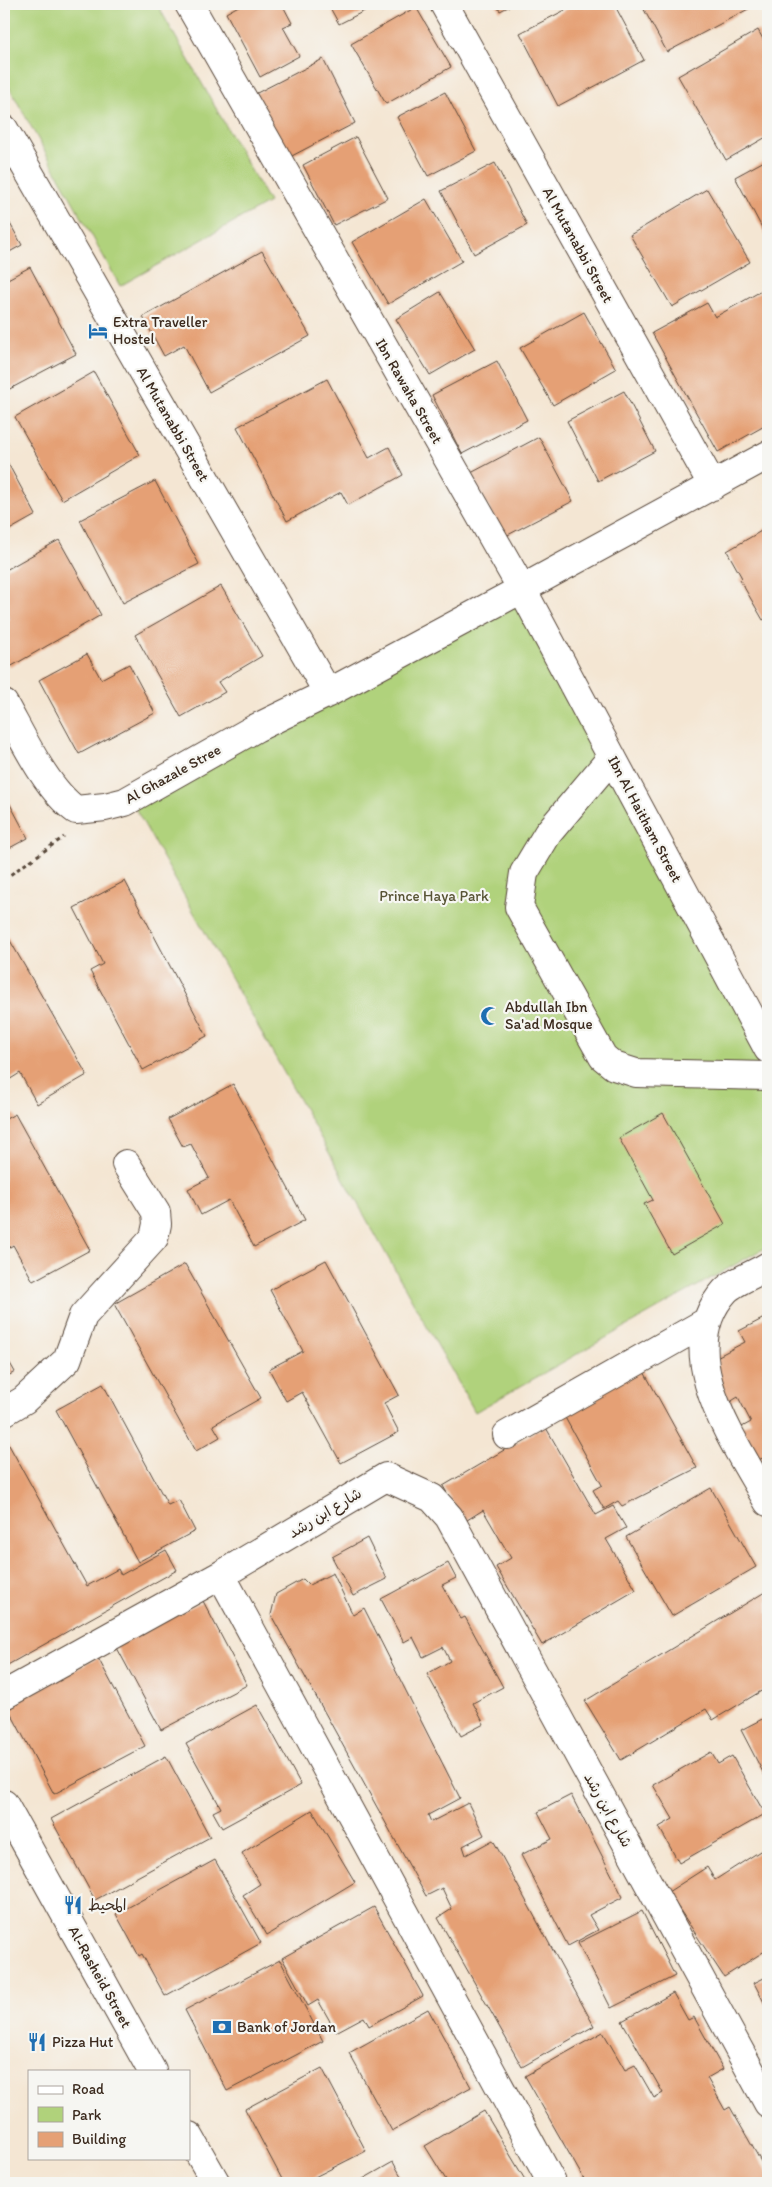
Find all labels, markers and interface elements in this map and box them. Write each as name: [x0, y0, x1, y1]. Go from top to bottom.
street label: Al Mutanabbi Street: [539, 184, 617, 306]
place label: Extra Traveller Hostel: [113, 313, 208, 348]
hotel icon: Extra Traveller Hostel: [87, 320, 109, 342]
street label: Ibn Rawaha Street: [372, 335, 447, 447]
street label: Al Mutanabbi Street: [133, 363, 213, 485]
street label: Al Ghazale Stree: [122, 740, 224, 808]
street label: Ibn Al Haitham Street: [604, 753, 686, 886]
park label: Prince Haya Park: [379, 887, 489, 905]
place label: Abdullah Ibn Sa'ad Mosque: [505, 998, 593, 1033]
mosque icon: Abdullah Ibn Sa'ad Mosque: [479, 1005, 501, 1027]
street label: شارع ابن رشد: [285, 1484, 365, 1543]
street label: شارع ابن رشد: [579, 1770, 636, 1851]
restaurant icon: المحيط: [62, 1894, 84, 1916]
place label: المحيط: [88, 1896, 127, 1914]
street label: Al-Rasheid Street: [65, 1923, 136, 2031]
bank icon: Bank of Jordan: [211, 2016, 233, 2038]
place label: Bank of Jordan: [237, 2018, 336, 2036]
restaurant icon: Pizza Hut: [26, 2031, 48, 2053]
place label: Pizza Hut: [52, 2033, 114, 2051]
legend: [28, 2070, 190, 2160]
text: Road: [72, 2080, 105, 2098]
text: Park: [72, 2106, 102, 2124]
text: Building: [72, 2130, 126, 2148]

